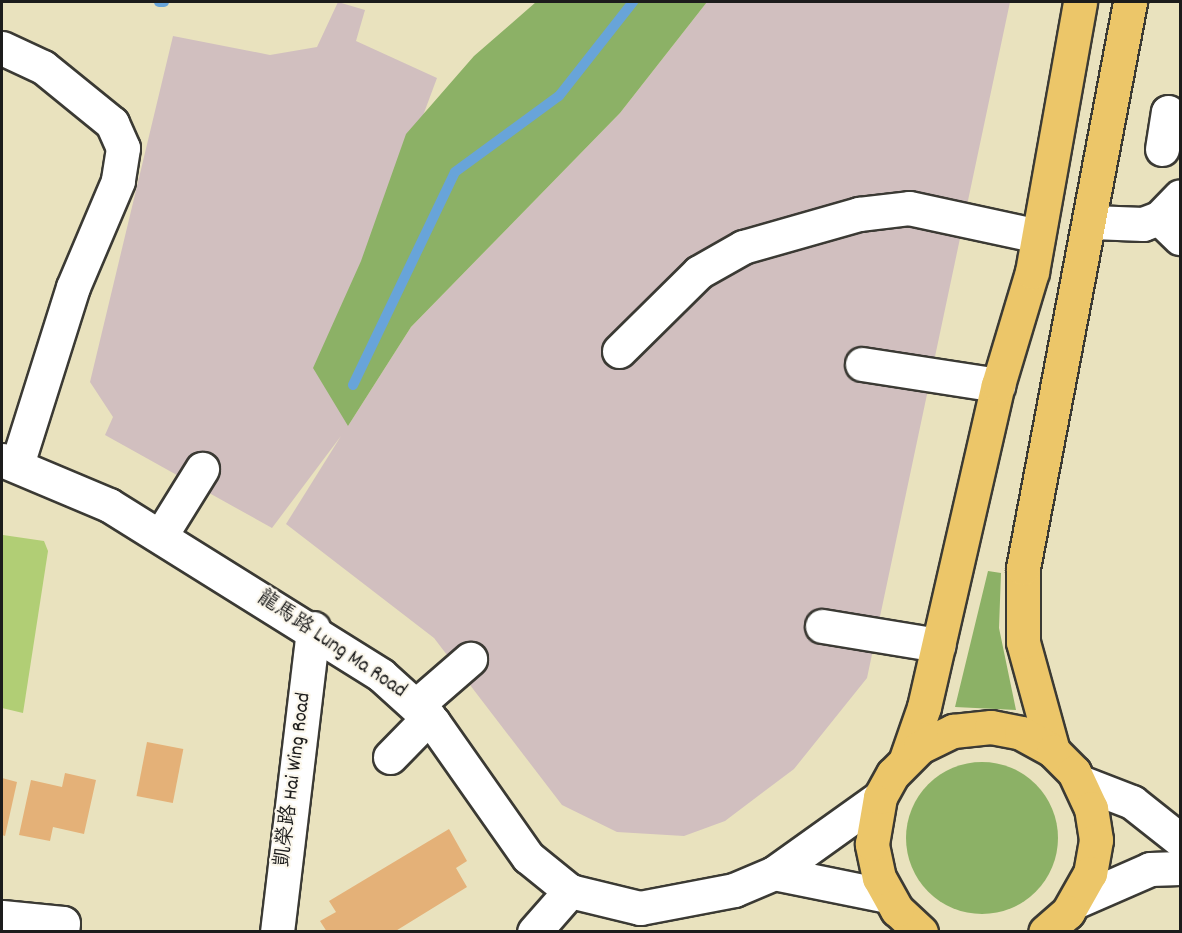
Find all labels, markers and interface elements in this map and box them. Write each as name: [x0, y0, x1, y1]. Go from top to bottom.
street label: 龍馬路 Lung Ma Road: [251, 586, 411, 704]
street label: 凱榮路 Hai Wing Road: [271, 691, 317, 869]

